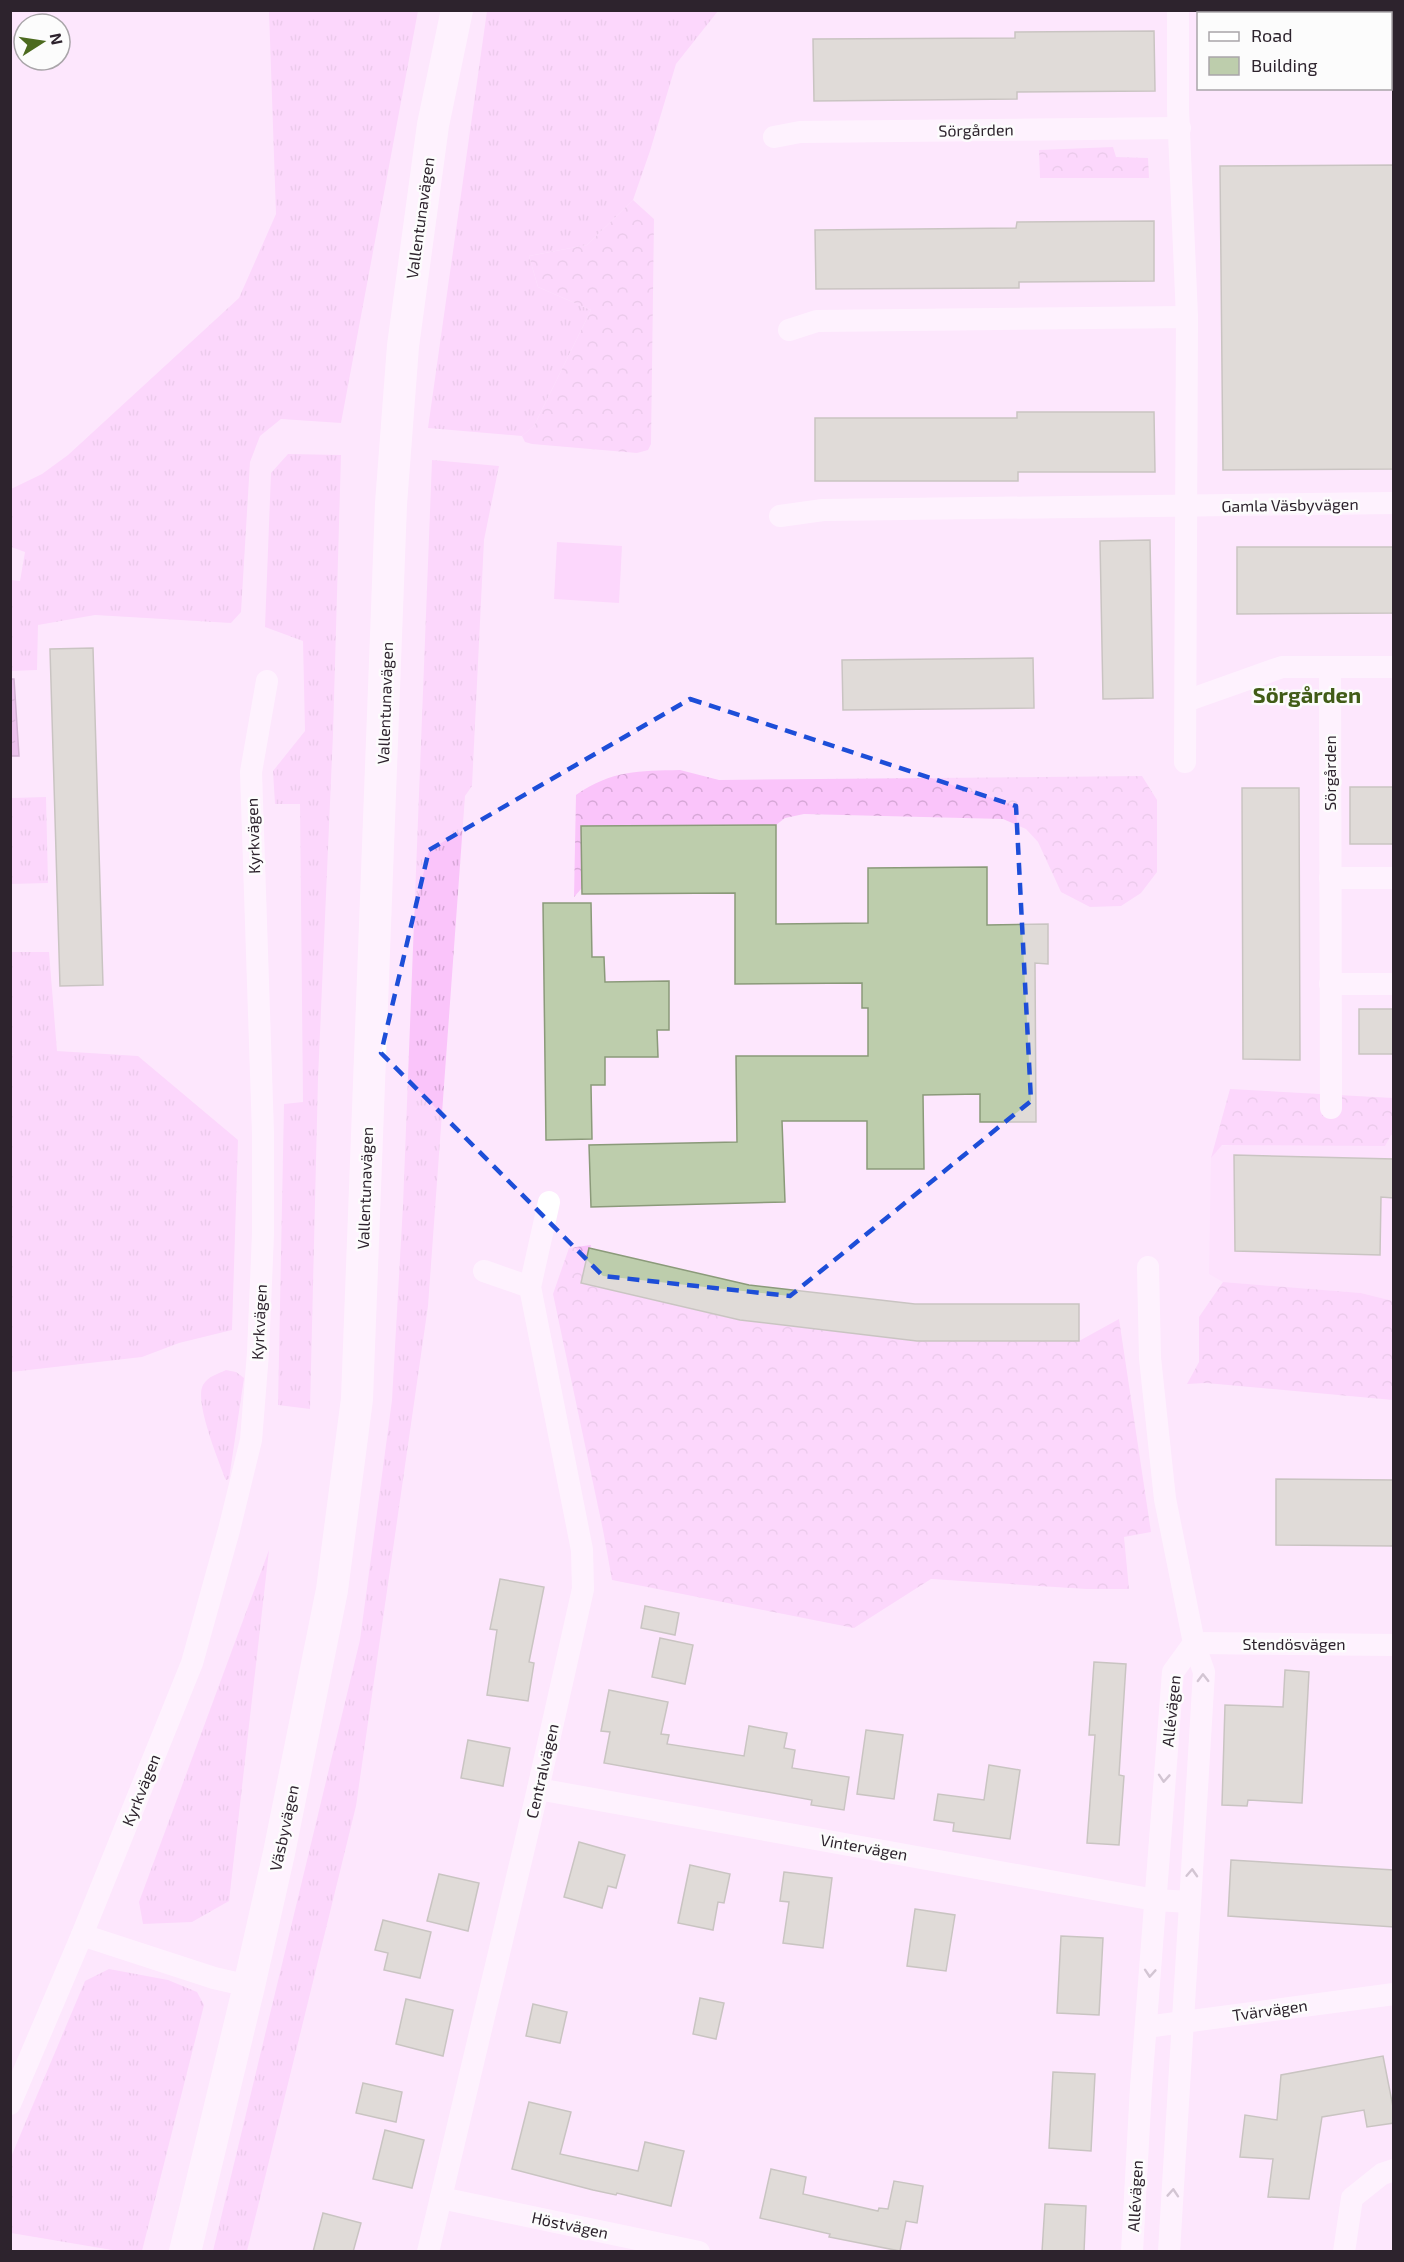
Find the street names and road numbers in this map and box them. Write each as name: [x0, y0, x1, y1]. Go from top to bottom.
street label: Sörgården: [938, 119, 1014, 140]
street label: Vallentunavägen: [402, 156, 437, 280]
street label: Gamla Väsbyvägen: [1221, 494, 1359, 515]
street label: Vallentunavägen: [373, 641, 396, 765]
street label: Sörgården: [1320, 735, 1339, 811]
street label: Kyrkvägen: [242, 798, 263, 874]
street label: Vallentunavägen: [353, 1126, 376, 1250]
street label: Kyrkvägen: [247, 1284, 270, 1360]
street label: Stendösvägen: [1242, 1634, 1346, 1653]
street label: Allévägen: [1157, 1674, 1184, 1748]
street label: Centralvägen: [521, 1722, 562, 1820]
street label: Kyrkvägen: [117, 1751, 164, 1829]
street label: Väsbyvägen: [265, 1783, 302, 1873]
street label: Vintervägen: [819, 1830, 909, 1864]
street label: Tvärvägen: [1231, 1995, 1309, 2024]
street label: Allévägen: [1123, 2160, 1146, 2232]
street label: Höstvägen: [530, 2207, 610, 2242]

